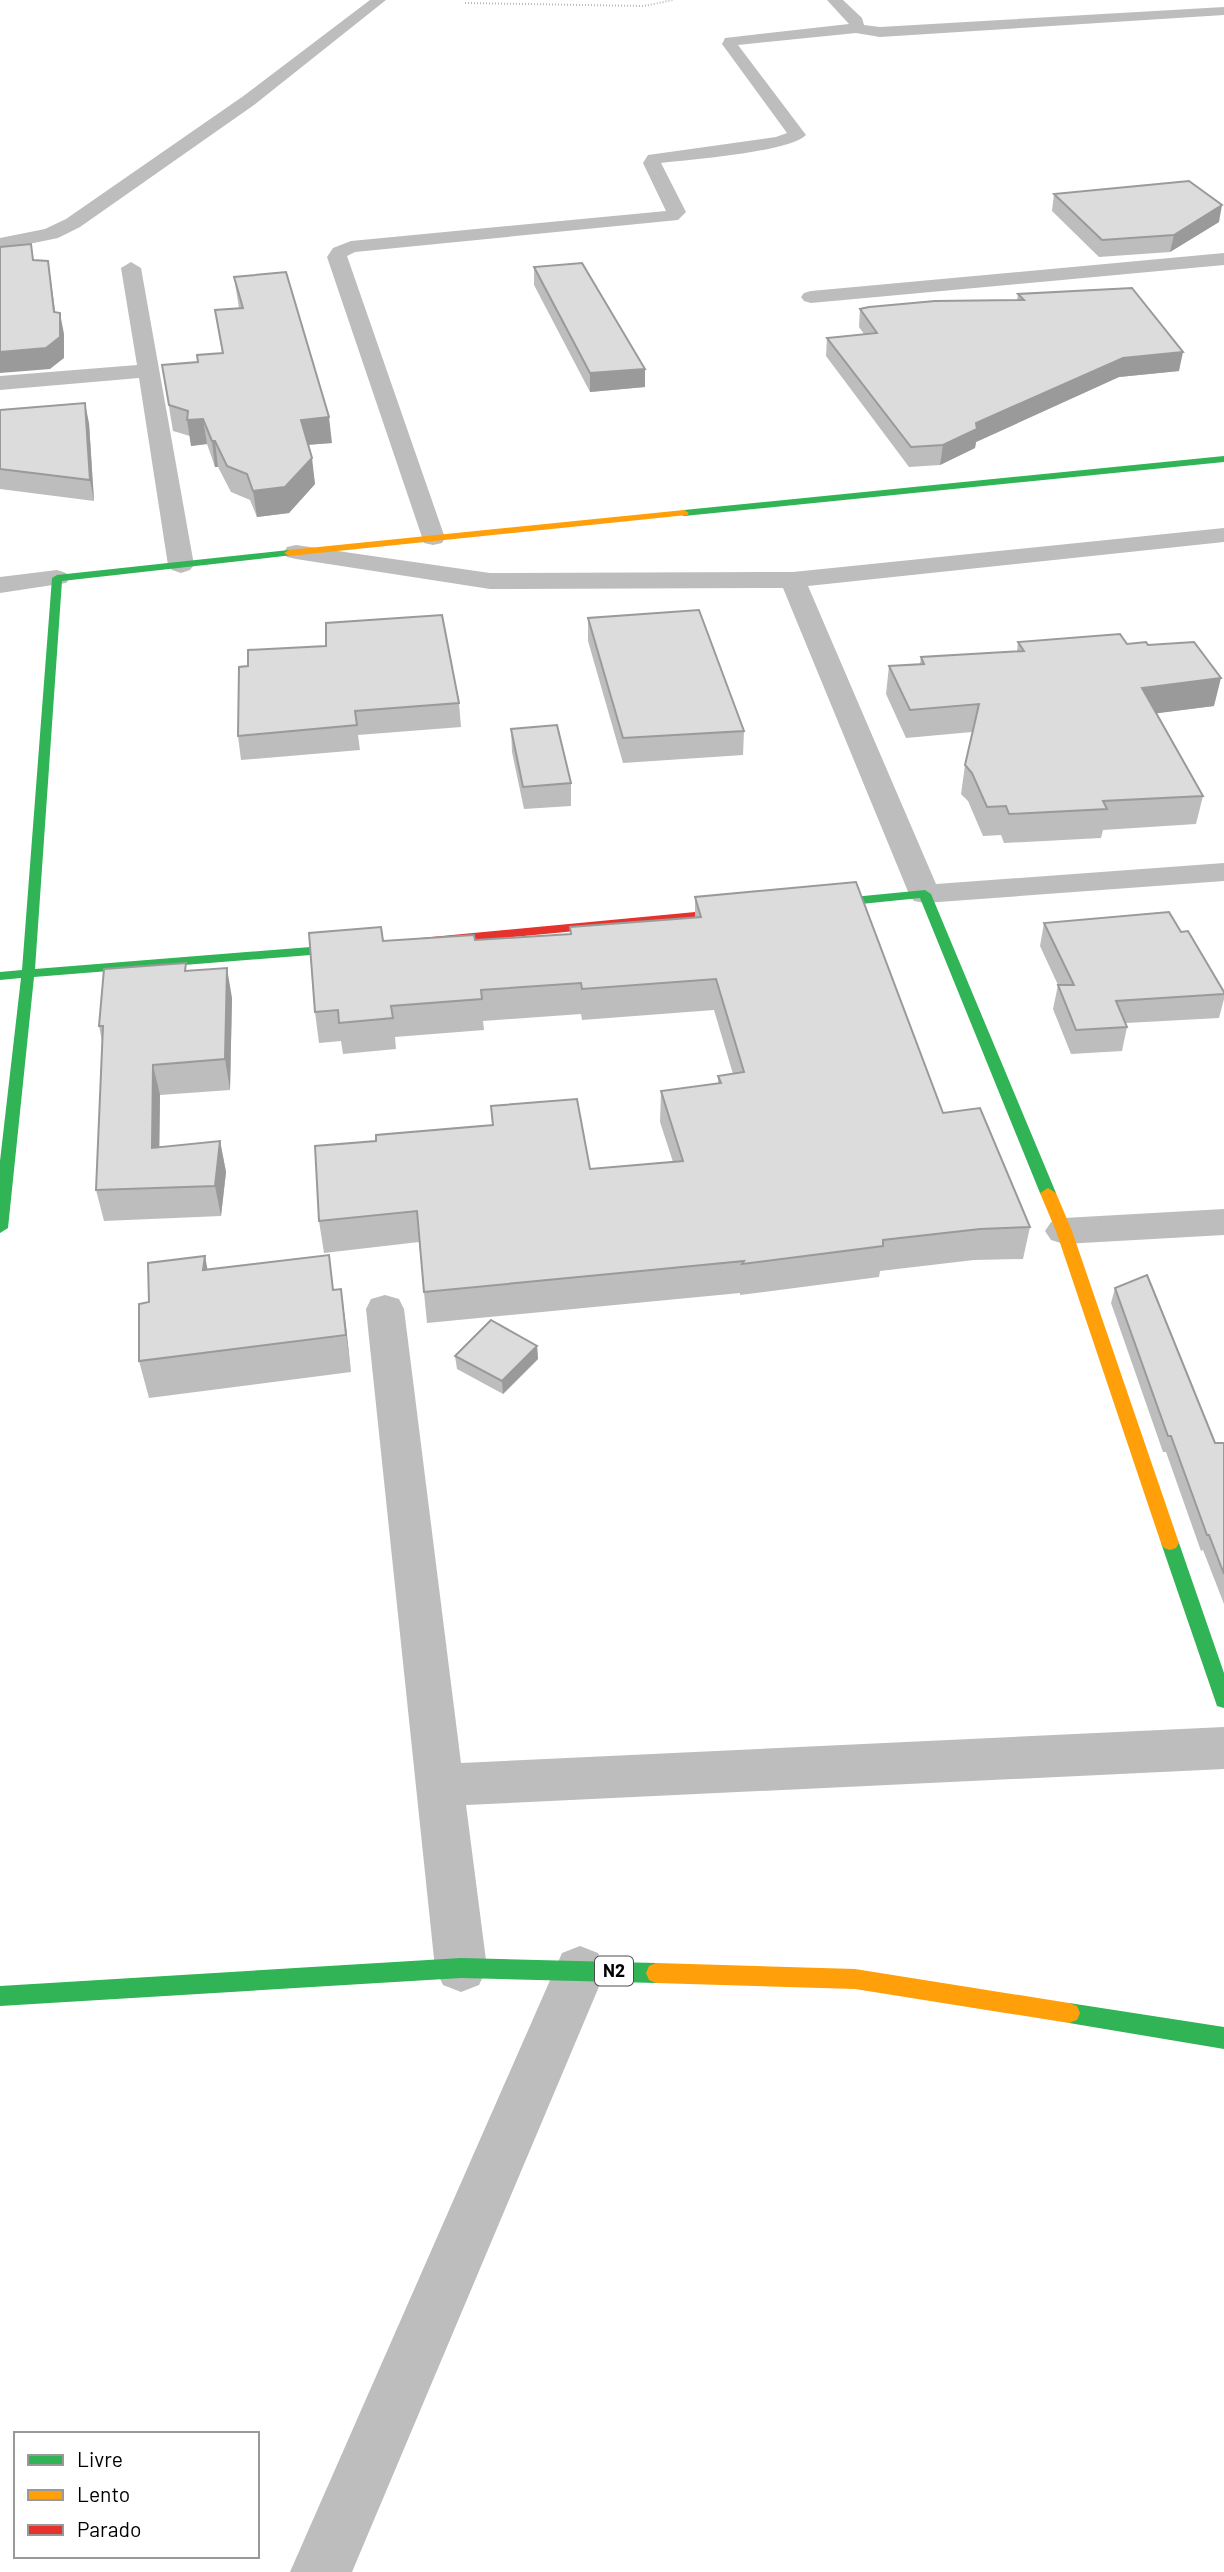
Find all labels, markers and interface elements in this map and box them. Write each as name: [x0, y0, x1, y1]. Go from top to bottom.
road number: N2: [595, 1956, 633, 1985]
legend: [14, 2432, 259, 2558]
text: Livre: [77, 2446, 123, 2471]
text: Lento: [77, 2481, 130, 2506]
text: Parado: [77, 2516, 141, 2541]

